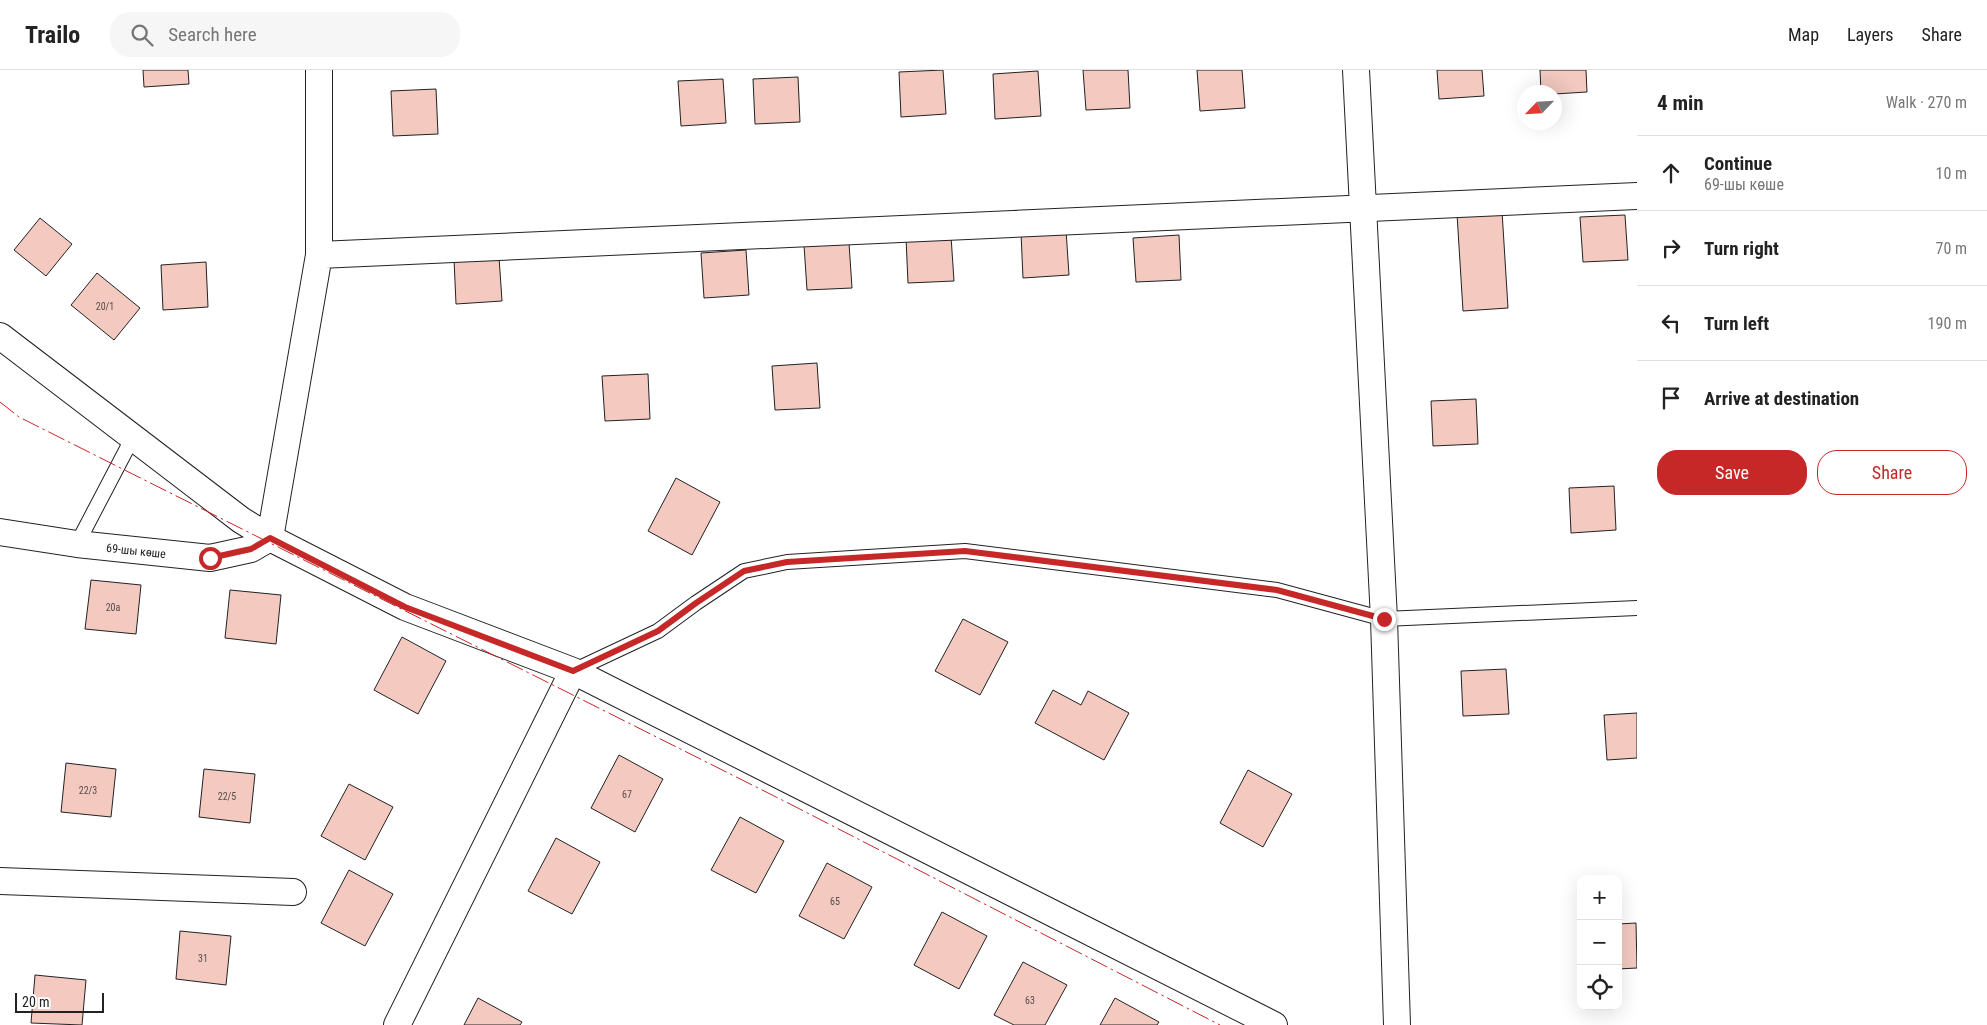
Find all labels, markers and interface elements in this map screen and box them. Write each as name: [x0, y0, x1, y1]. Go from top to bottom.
search box: [110, 12, 460, 57]
text: Trailo: [25, 21, 80, 49]
icon: search: [128, 21, 156, 49]
text: Search here: [168, 23, 257, 46]
text: Map: [1788, 24, 1819, 45]
text: Layers: [1847, 24, 1894, 45]
text: Share: [1922, 24, 1962, 45]
north arrow: [1517, 85, 1562, 130]
text: 4 min: [1657, 91, 1704, 115]
text: Walk · 270 m: [1886, 93, 1967, 112]
text: Continue: [1704, 152, 1772, 175]
icon: ahead: [1657, 159, 1685, 187]
text: 10 m: [1935, 164, 1967, 183]
text: 69-шы көше: [1704, 175, 1784, 194]
icon: right: [1657, 234, 1685, 262]
text: Turn right: [1704, 237, 1779, 260]
text: 70 m: [1935, 239, 1967, 258]
house number: 20/1: [96, 301, 114, 312]
icon: left: [1657, 309, 1685, 337]
text: Turn left: [1704, 312, 1769, 335]
text: 190 m: [1928, 314, 1967, 333]
icon: arrive: [1657, 384, 1685, 412]
text: Arrive at destination: [1704, 387, 1859, 410]
button: Save: [1657, 450, 1807, 495]
button: Share: [1817, 450, 1967, 495]
street label: 69-шы көше: [105, 541, 167, 561]
route start: [199, 547, 222, 570]
house number: 20а: [106, 602, 121, 613]
route end: [1373, 608, 1396, 631]
house number: 22/3: [79, 785, 97, 796]
house number: 67: [622, 789, 632, 800]
house number: 22/5: [218, 791, 236, 802]
map controls: [1577, 875, 1622, 1010]
button: +: [1577, 875, 1622, 920]
house number: 65: [830, 896, 840, 907]
button: −: [1577, 920, 1622, 965]
house number: 31: [198, 953, 208, 964]
button: locate: [1577, 965, 1622, 1010]
scale bar: [15, 990, 104, 1013]
text: 20 m: [22, 994, 50, 1010]
house number: 63: [1025, 995, 1035, 1006]

